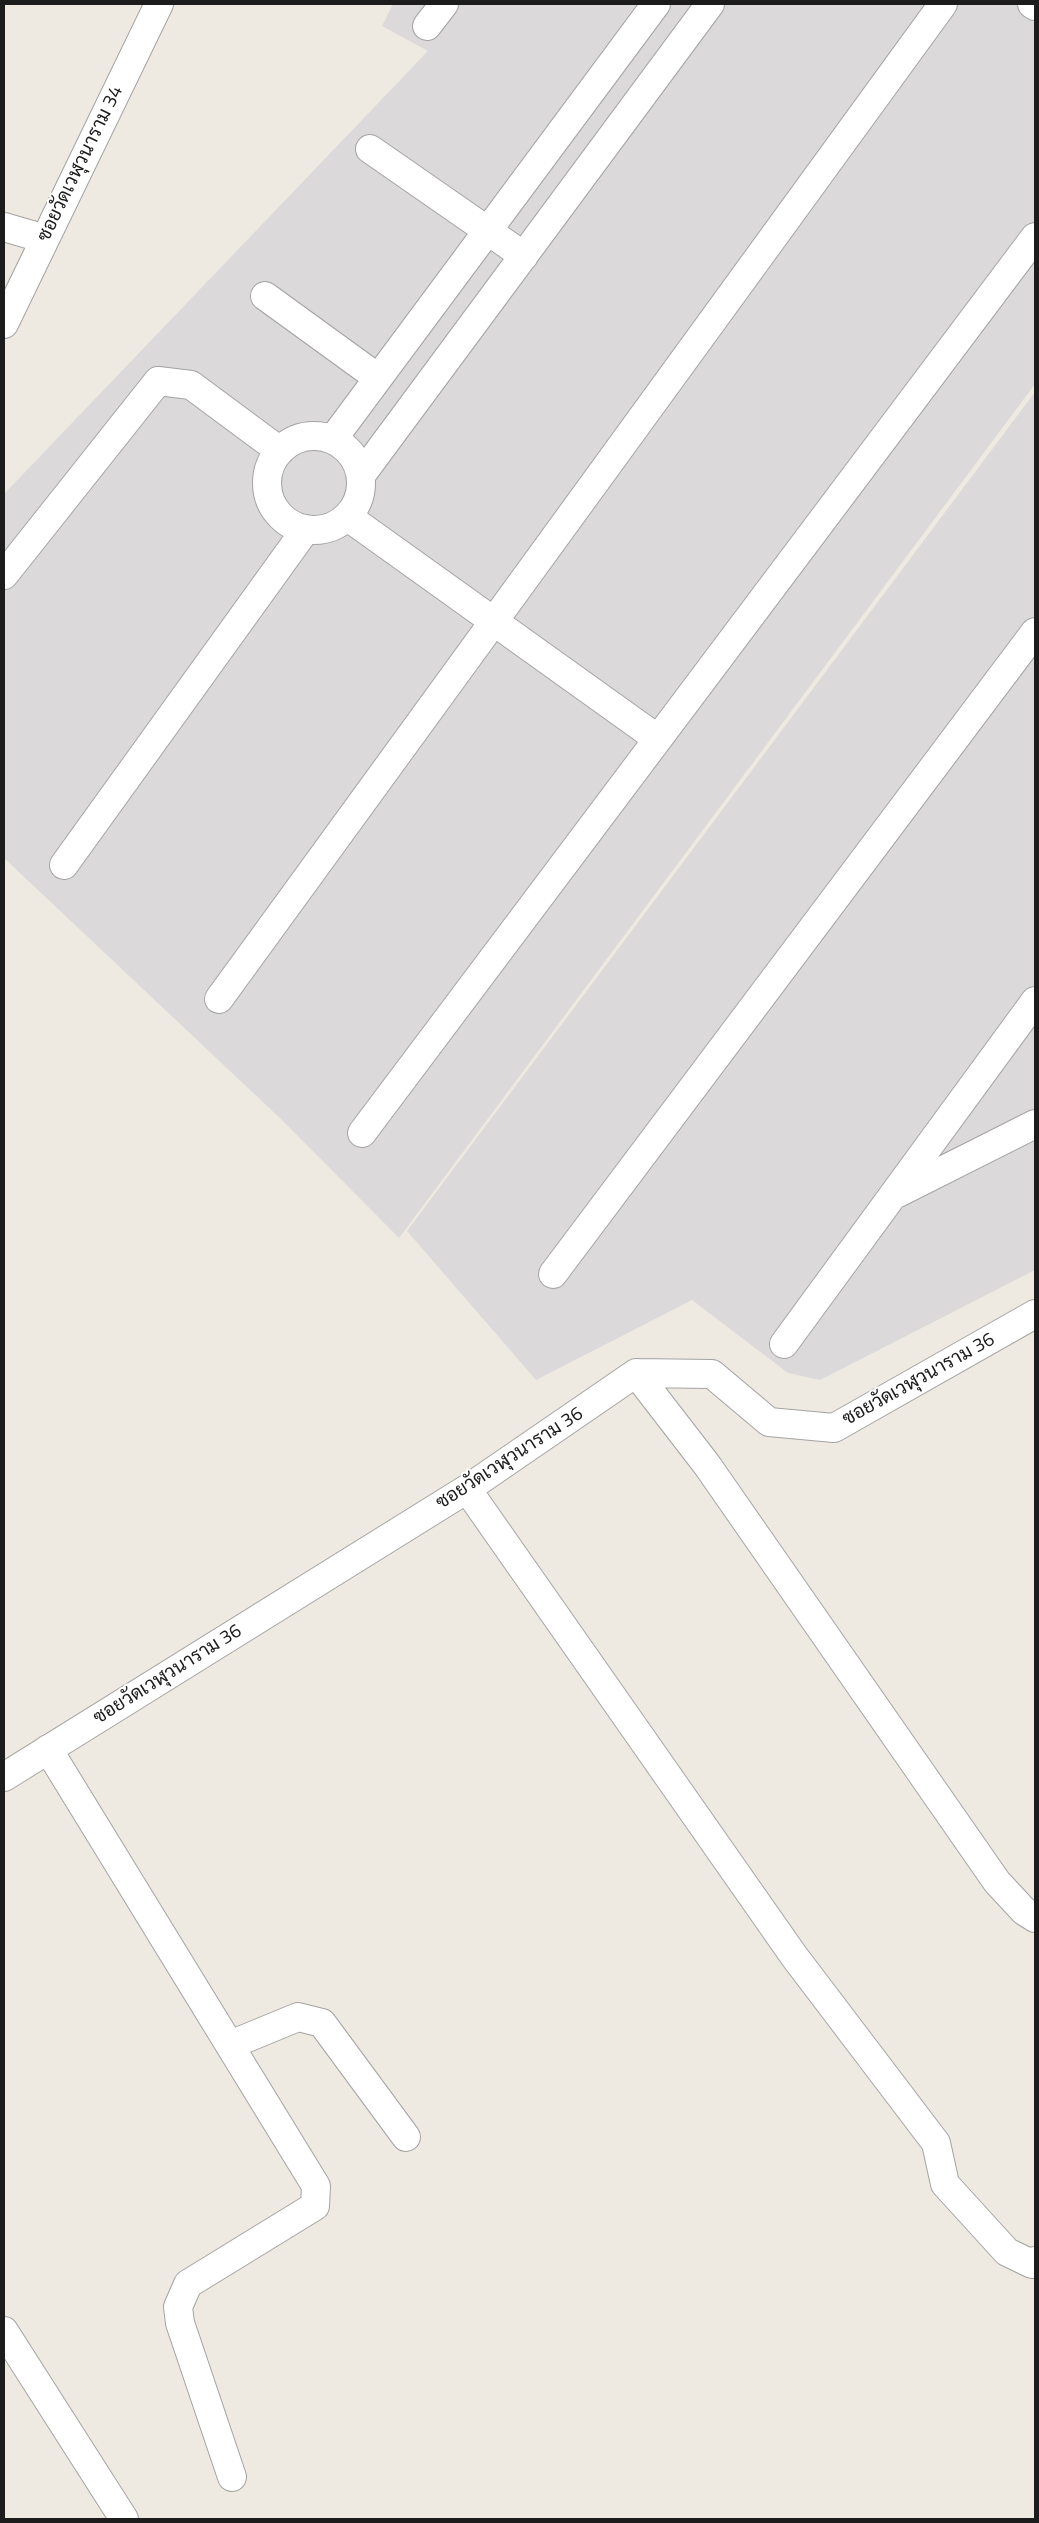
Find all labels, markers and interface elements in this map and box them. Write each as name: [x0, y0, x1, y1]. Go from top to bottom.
street label: ซอยวัดเวฬุวนาราม 34: [33, 82, 129, 246]
street label: ซอยวัดเวฬุวนาราม 36: [839, 1329, 999, 1431]
street label: ซอยวัดเวฬุวนาราม 36: [432, 1403, 588, 1515]
street label: ซอยวัดเวฬุวนาราม 36: [90, 1620, 246, 1730]

